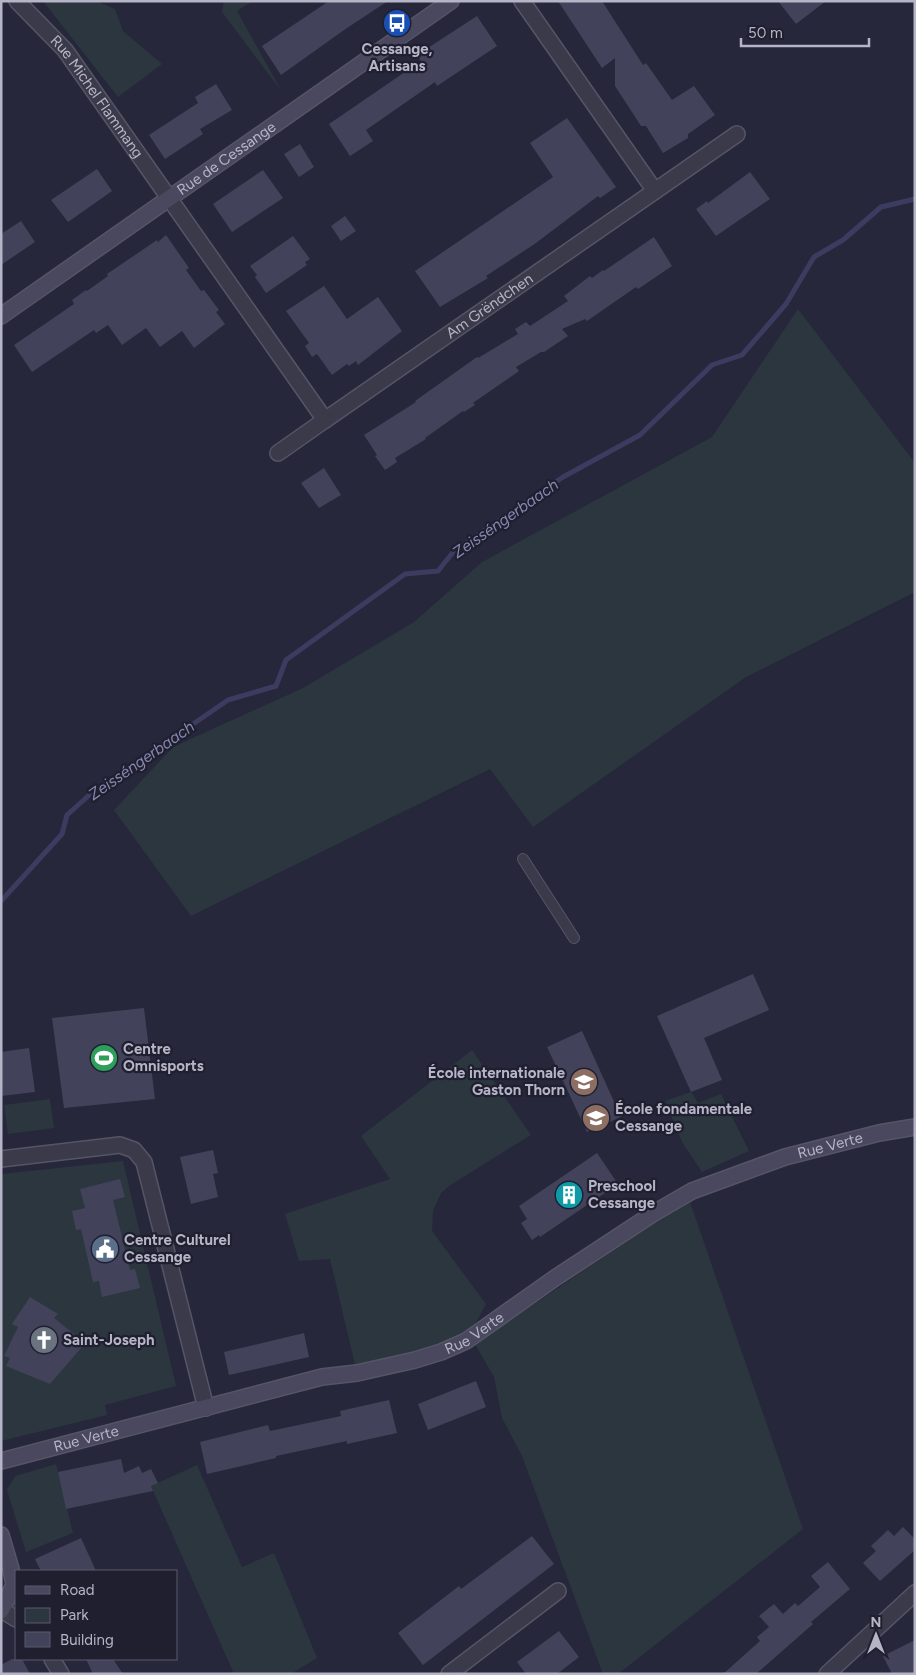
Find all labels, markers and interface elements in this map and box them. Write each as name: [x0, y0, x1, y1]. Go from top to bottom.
bus stop icon: Cessange, Artisans: [382, 8, 412, 38]
scale bar: [741, 15, 868, 47]
text: 50 m: [748, 24, 783, 42]
street label: Rue Michel Flammang: [47, 31, 147, 162]
place label: Cessange, Artisans: [362, 40, 433, 75]
street label: Rue de Cessange: [173, 118, 279, 199]
street label: Am Grëndchen: [443, 270, 536, 342]
water label: Zeisséngerbaach: [449, 475, 562, 562]
water label: Zeisséngerbaach: [85, 717, 198, 804]
place label: Centre Omnisports: [123, 1040, 204, 1075]
sports icon: Centre Omnisports: [89, 1043, 119, 1073]
place label: École internationale Gaston Thorn: [428, 1064, 566, 1099]
school or university icon: École internationale Gaston Thorn: [569, 1067, 599, 1097]
place label: École fondamentale Cessange: [615, 1100, 753, 1135]
school or university icon: École fondamentale Cessange: [581, 1103, 611, 1133]
street label: Rue Verte: [796, 1129, 865, 1162]
place label: Preschool Cessange: [588, 1177, 656, 1212]
building icon: Preschool Cessange: [554, 1180, 584, 1210]
place label: Centre Culturel Cessange: [124, 1231, 231, 1266]
public building icon: Centre Culturel Cessange: [90, 1234, 120, 1264]
street label: Rue Verte: [442, 1308, 507, 1358]
church icon: Saint-Joseph: [29, 1325, 59, 1355]
place label: Saint-Joseph: [63, 1331, 155, 1349]
street label: Rue Verte: [52, 1422, 121, 1456]
legend: [15, 1570, 178, 1660]
text: Road: [60, 1581, 95, 1599]
text: Park: [60, 1606, 89, 1624]
north arrow: [851, 1610, 901, 1660]
text: N: [871, 1614, 881, 1631]
text: Building: [60, 1631, 114, 1649]

